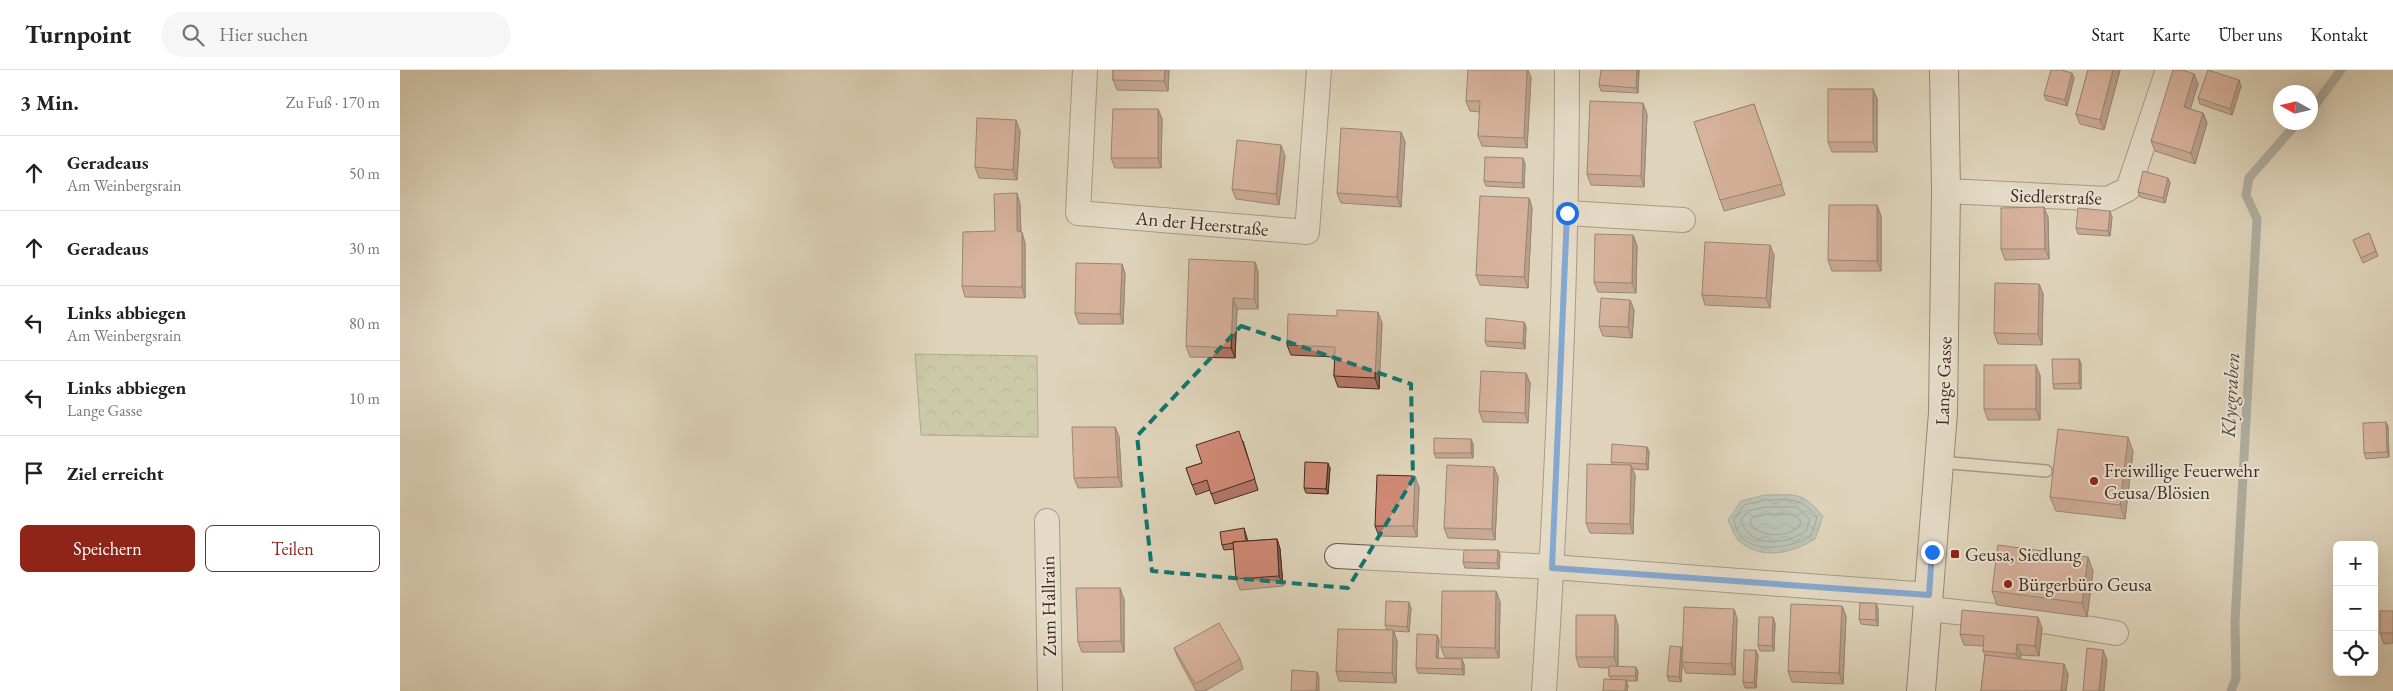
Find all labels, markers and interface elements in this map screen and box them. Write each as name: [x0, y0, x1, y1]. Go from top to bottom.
search box: [161, 12, 511, 57]
text: Turnpoint: [25, 19, 131, 50]
icon: search: [179, 21, 207, 49]
text: Hier suchen: [219, 22, 308, 47]
text: Start: [2091, 23, 2124, 46]
text: Karte: [2152, 23, 2190, 46]
text: Über uns: [2218, 23, 2282, 46]
text: Kontakt: [2310, 23, 2368, 46]
north arrow: [2273, 85, 2318, 130]
text: 3 Min.: [20, 89, 79, 116]
text: Zu Fuß · 170 m: [286, 92, 380, 113]
text: Geradeaus: [67, 150, 149, 175]
icon: ahead: [20, 159, 48, 187]
text: 50 m: [349, 163, 380, 184]
text: Am Weinbergsrain: [67, 175, 181, 196]
street label: Siedlerstraße: [2010, 182, 2102, 211]
route start: [1556, 202, 1579, 225]
street label: An der Heerstraße: [1133, 205, 1270, 242]
icon: ahead: [20, 234, 48, 262]
text: Geradeaus: [67, 236, 149, 261]
text: 30 m: [349, 238, 380, 259]
text: Links abbiegen: [67, 300, 186, 325]
icon: left: [20, 309, 48, 337]
text: 80 m: [349, 313, 380, 334]
text: Am Weinbergsrain: [67, 325, 181, 346]
street label: Lange Gasse: [1929, 336, 1958, 426]
water label: Klyegraben: [2215, 352, 2245, 439]
text: Links abbiegen: [67, 375, 186, 400]
icon: left: [20, 384, 48, 412]
text: 10 m: [349, 388, 380, 409]
text: Lange Gasse: [67, 400, 142, 421]
place label: Freiwillige Feuerwehr Geusa/Blösien: [2104, 458, 2260, 505]
icon: arrive: [20, 459, 48, 487]
text: Ziel erreicht: [67, 461, 164, 486]
marker: Freiwillige Feuerwehr Geusa/Blösien: [2088, 475, 2100, 487]
button: Speichern: [20, 525, 195, 572]
button: Teilen: [205, 525, 380, 572]
route end: [1921, 541, 1944, 564]
map controls: [2333, 541, 2378, 676]
button: +: [2333, 541, 2378, 586]
place label: Geusa, Siedlung: [1965, 542, 2082, 567]
marker: Geusa, Siedlung: [1949, 548, 1961, 560]
street label: Zum Hallrain: [1035, 555, 1062, 657]
place label: Bürgerbüro Geusa: [2018, 572, 2152, 597]
marker: Bürgerbüro Geusa: [2002, 578, 2014, 590]
button: −: [2333, 586, 2378, 631]
button: locate: [2333, 631, 2378, 676]

